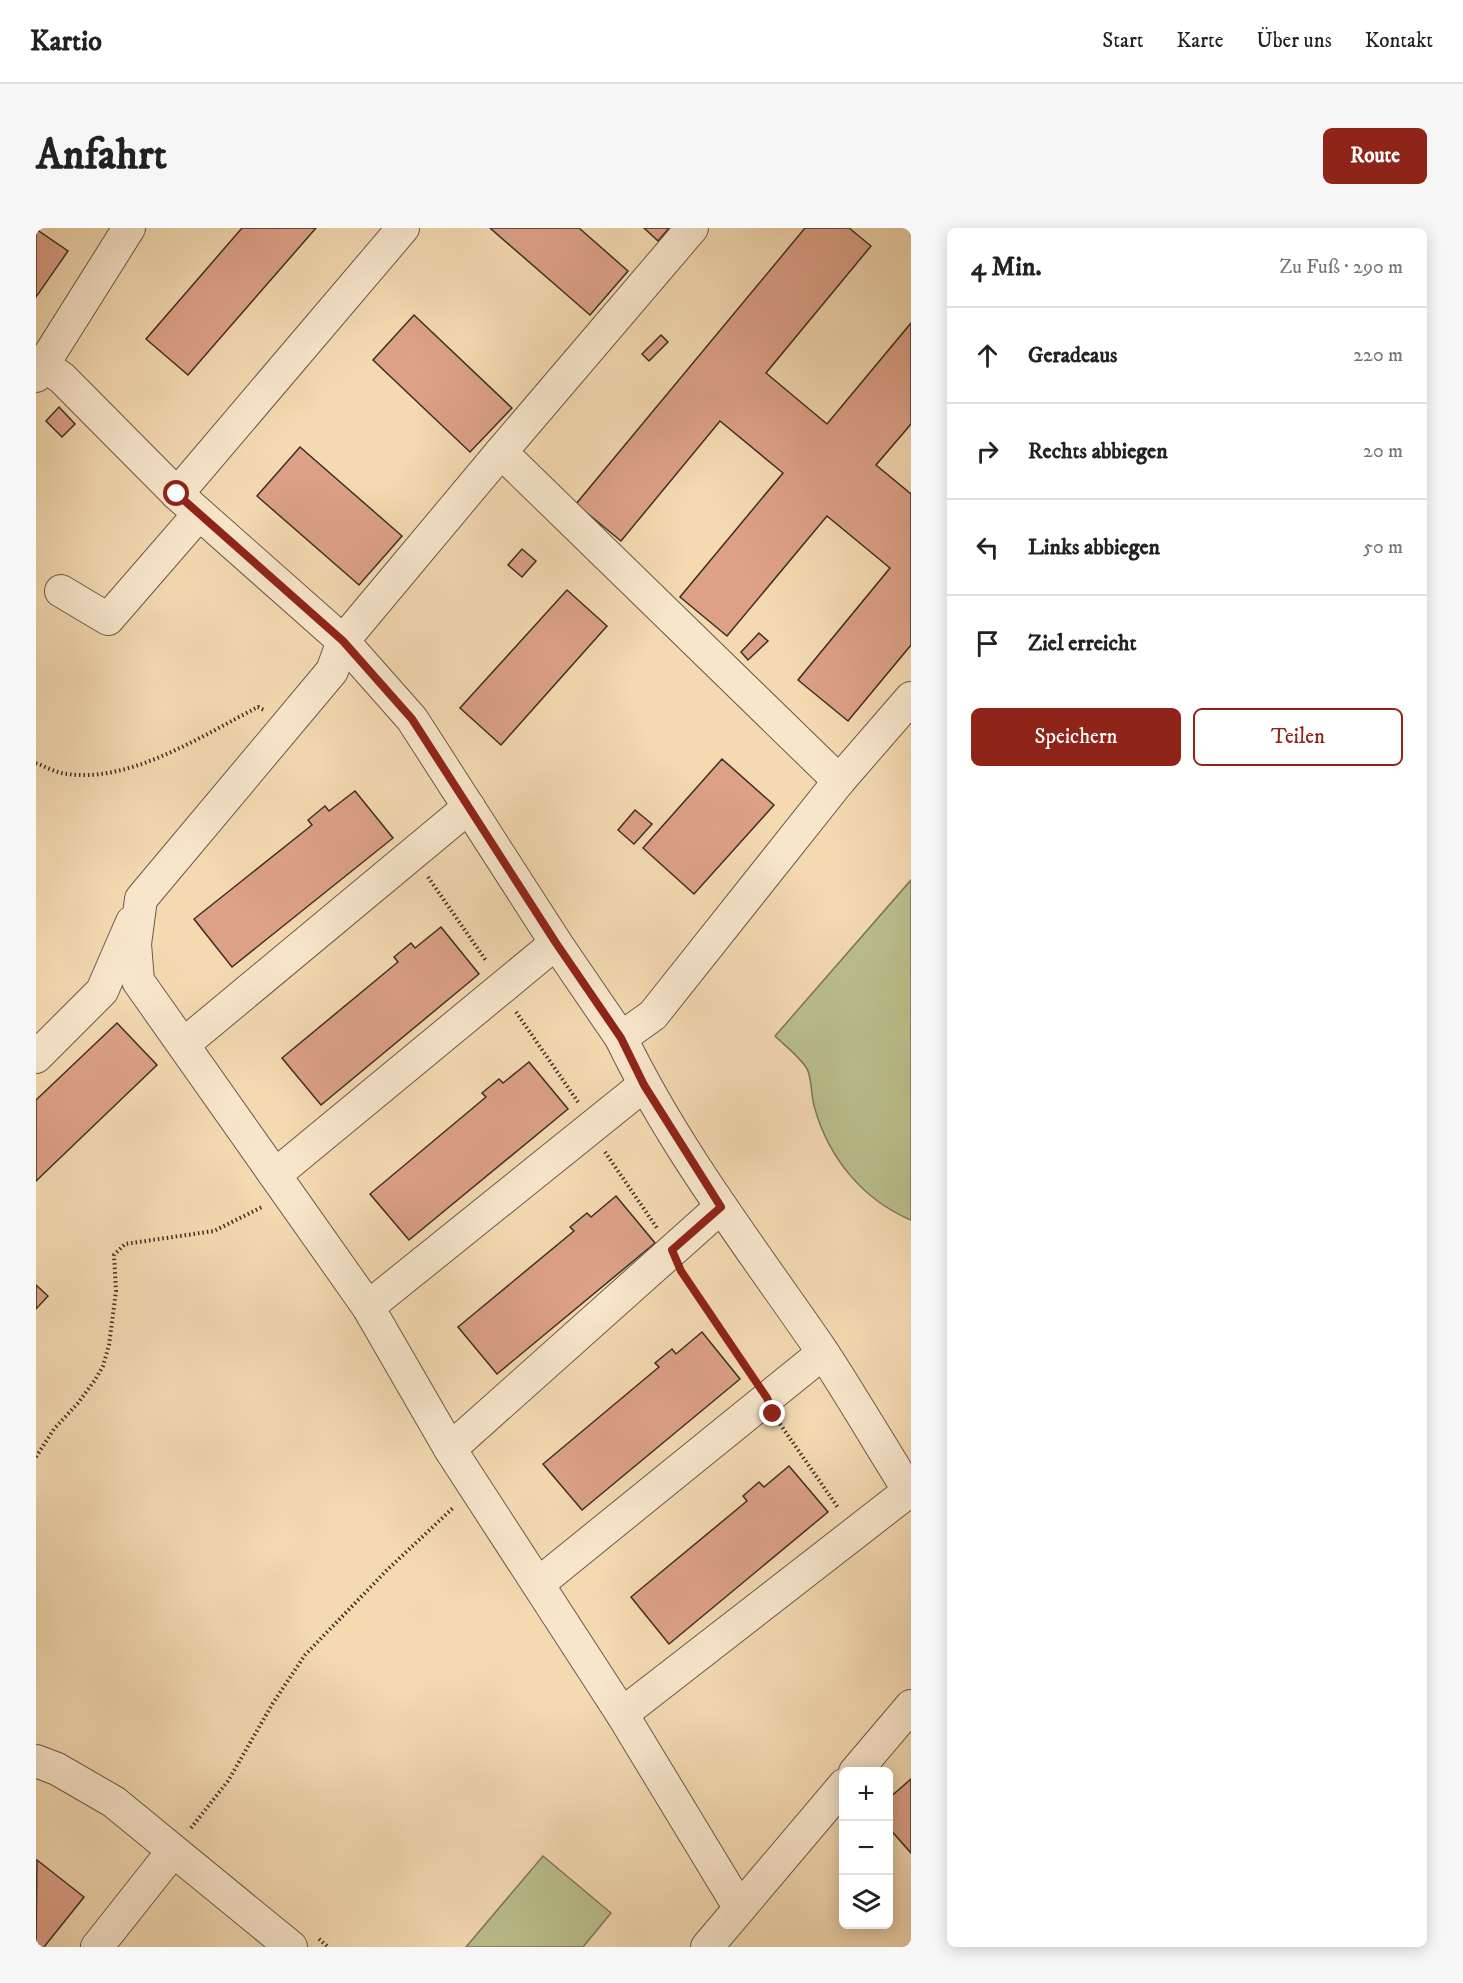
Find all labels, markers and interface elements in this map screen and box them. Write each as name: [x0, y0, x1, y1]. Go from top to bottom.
text: Kartio: [30, 24, 102, 59]
text: Start: [1102, 28, 1144, 54]
text: Karte: [1177, 28, 1223, 54]
text: Über uns: [1256, 28, 1332, 54]
text: Kontakt: [1365, 28, 1433, 54]
button: Route: [1323, 128, 1427, 184]
text: Anfahrt: [36, 130, 167, 182]
text: 4 Min.: [971, 251, 1042, 284]
text: Zu Fuß · 290 m: [1279, 255, 1403, 280]
icon: ahead: [971, 339, 1004, 372]
text: Geradeaus: [1028, 342, 1117, 369]
text: 220 m: [1353, 343, 1403, 368]
icon: right: [971, 435, 1004, 468]
text: Rechts abbiegen: [1028, 438, 1168, 465]
text: 20 m: [1363, 439, 1403, 464]
route start: [163, 480, 189, 506]
icon: left: [971, 531, 1004, 564]
text: Links abbiegen: [1028, 534, 1160, 561]
text: 50 m: [1363, 535, 1403, 560]
icon: arrive: [971, 627, 1004, 660]
text: Ziel erreicht: [1028, 630, 1136, 657]
button: Speichern: [971, 708, 1181, 766]
button: Teilen: [1193, 708, 1403, 766]
route end: [759, 1400, 785, 1426]
map controls: [839, 1767, 893, 1929]
button: +: [839, 1767, 893, 1821]
button: −: [839, 1821, 893, 1875]
button: layers: [839, 1875, 893, 1929]

